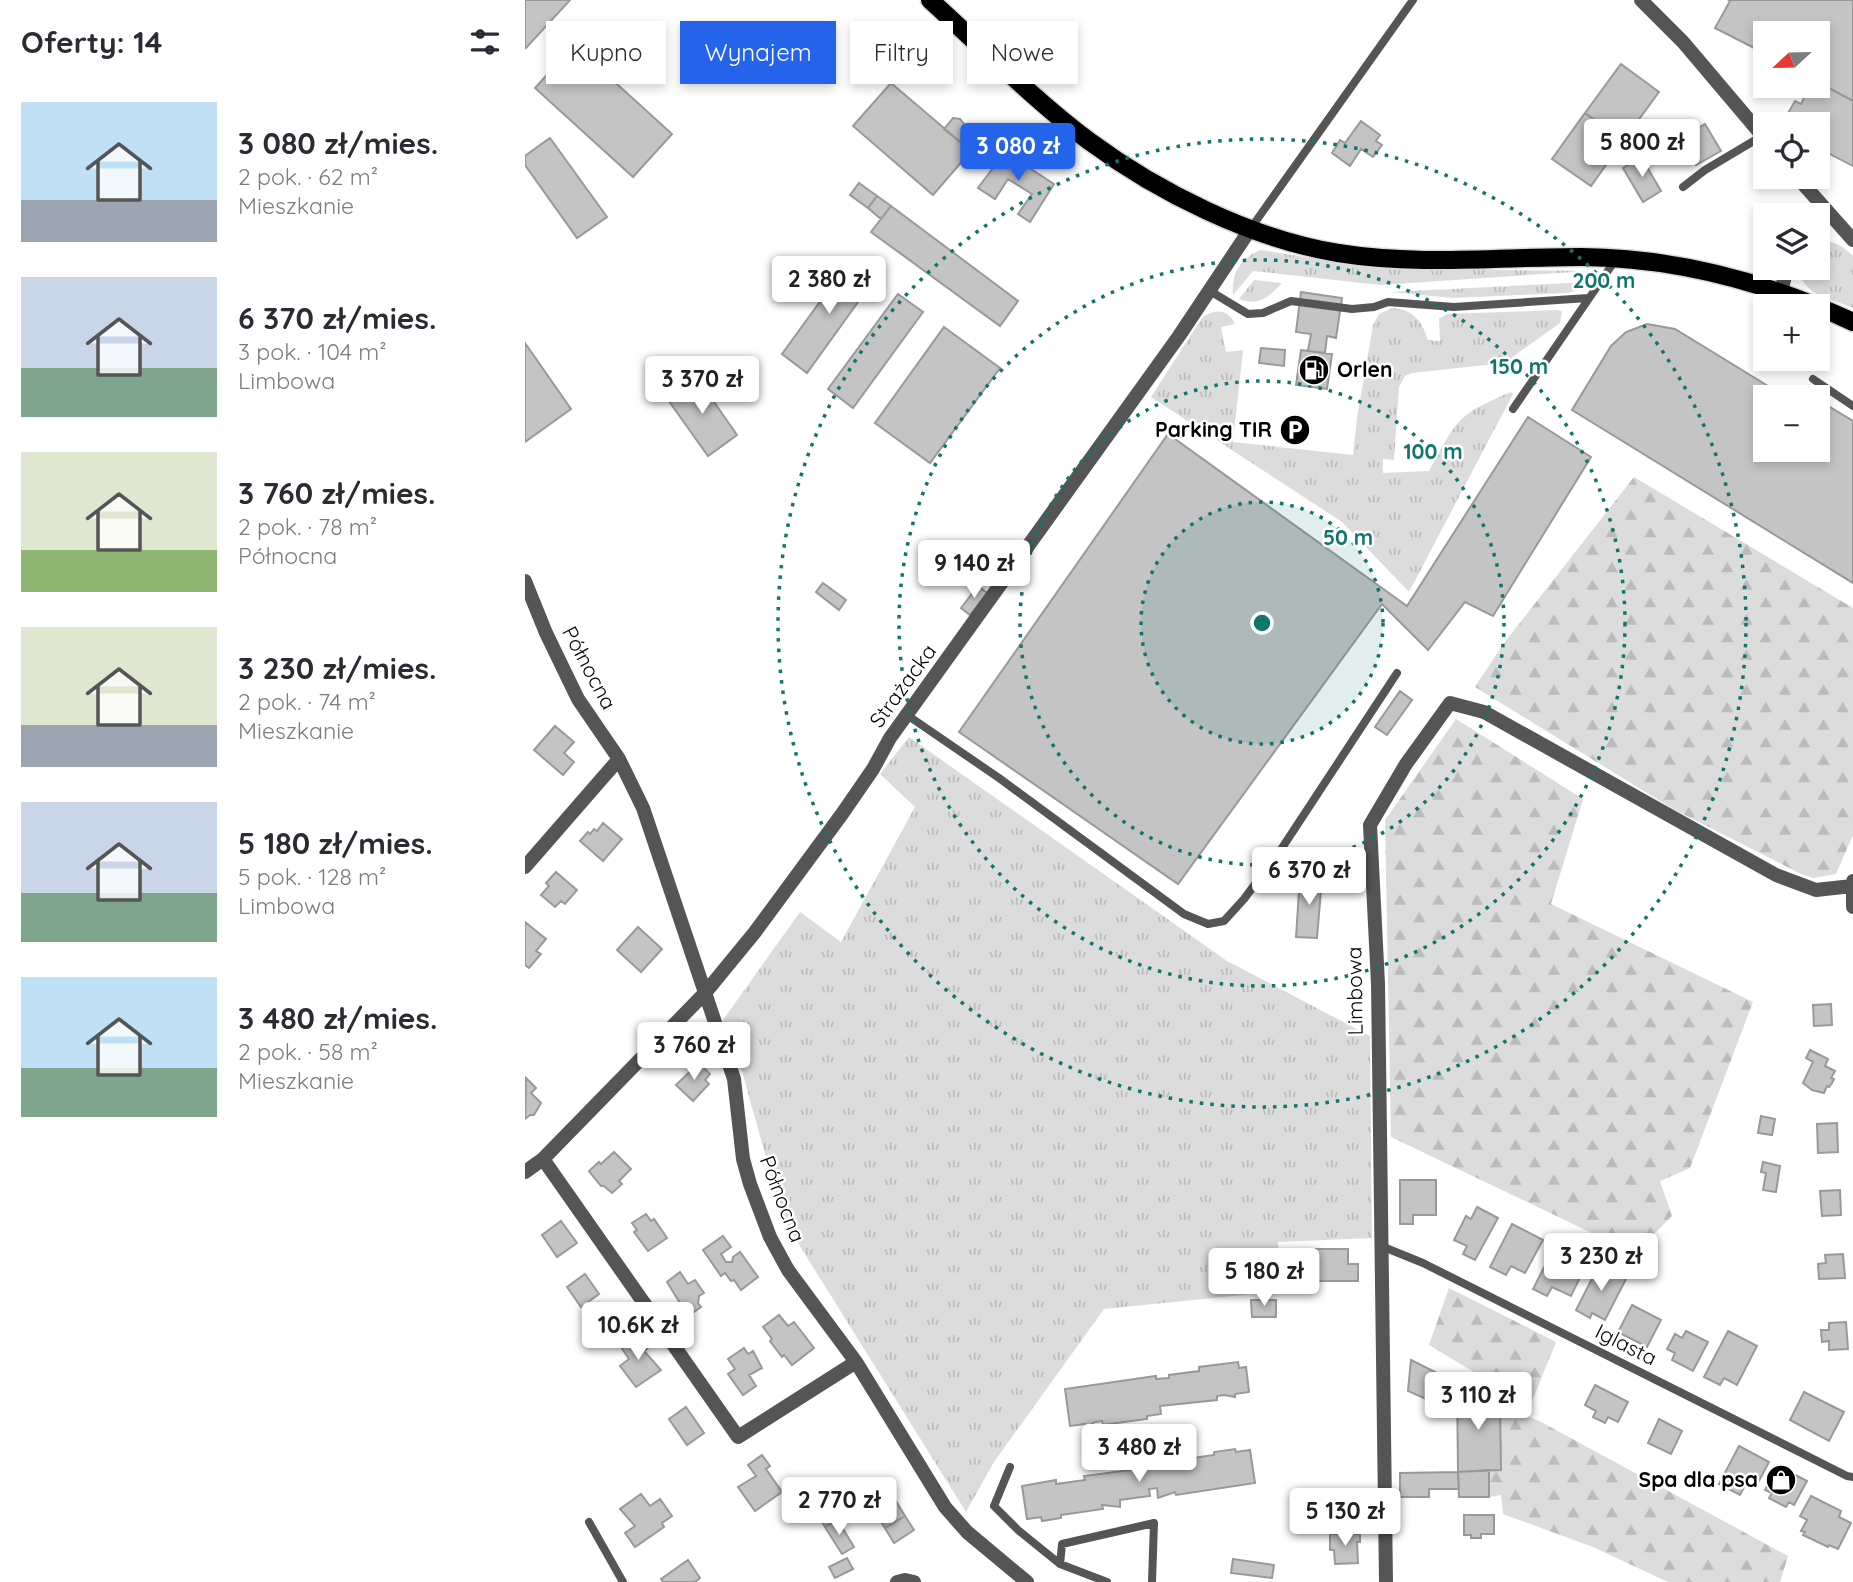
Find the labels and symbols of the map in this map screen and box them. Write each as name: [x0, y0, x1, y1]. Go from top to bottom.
north arrow: [1753, 21, 1831, 98]
pin: 5 800 zł: [1570, 120, 1714, 179]
pin: 3 080 zł: [946, 124, 1090, 183]
pin: 2 380 zł: [757, 256, 901, 316]
text: 200 m: [1573, 267, 1635, 293]
fuel station icon: Orlen: [1297, 353, 1331, 387]
text: 150 m: [1490, 353, 1548, 379]
pin: 3 370 zł: [630, 356, 774, 416]
place label: Orlen: [1337, 356, 1392, 382]
parking icon: Parking TIR: [1278, 413, 1312, 447]
place label: Parking TIR: [1155, 416, 1272, 442]
text: 100 m: [1403, 438, 1463, 464]
text: 50 m: [1323, 524, 1373, 550]
pin: 9 140 zł: [902, 540, 1046, 600]
centre of rings: [1250, 611, 1274, 635]
street label: Północna: [557, 621, 623, 714]
street label: Strażacka: [863, 639, 941, 732]
pin: 6 370 zł: [1237, 848, 1381, 907]
street label: Limbowa: [1340, 946, 1368, 1036]
pin: 3 760 zł: [622, 1023, 766, 1082]
street label: Północna: [755, 1152, 811, 1246]
pin: 3 230 zł: [1529, 1234, 1673, 1293]
pin: 5 180 zł: [1192, 1248, 1336, 1308]
pin: 10.6K zł: [566, 1302, 710, 1362]
street label: Iglasta: [1591, 1318, 1662, 1371]
pin: 3 110 zł: [1406, 1372, 1550, 1432]
pin: 3 480 zł: [1067, 1424, 1211, 1484]
shop icon: Spa dla psa: [1764, 1463, 1798, 1497]
place label: Spa dla psa: [1639, 1466, 1758, 1492]
pin: 2 770 zł: [767, 1478, 911, 1537]
pin: 5 130 zł: [1273, 1488, 1417, 1548]

